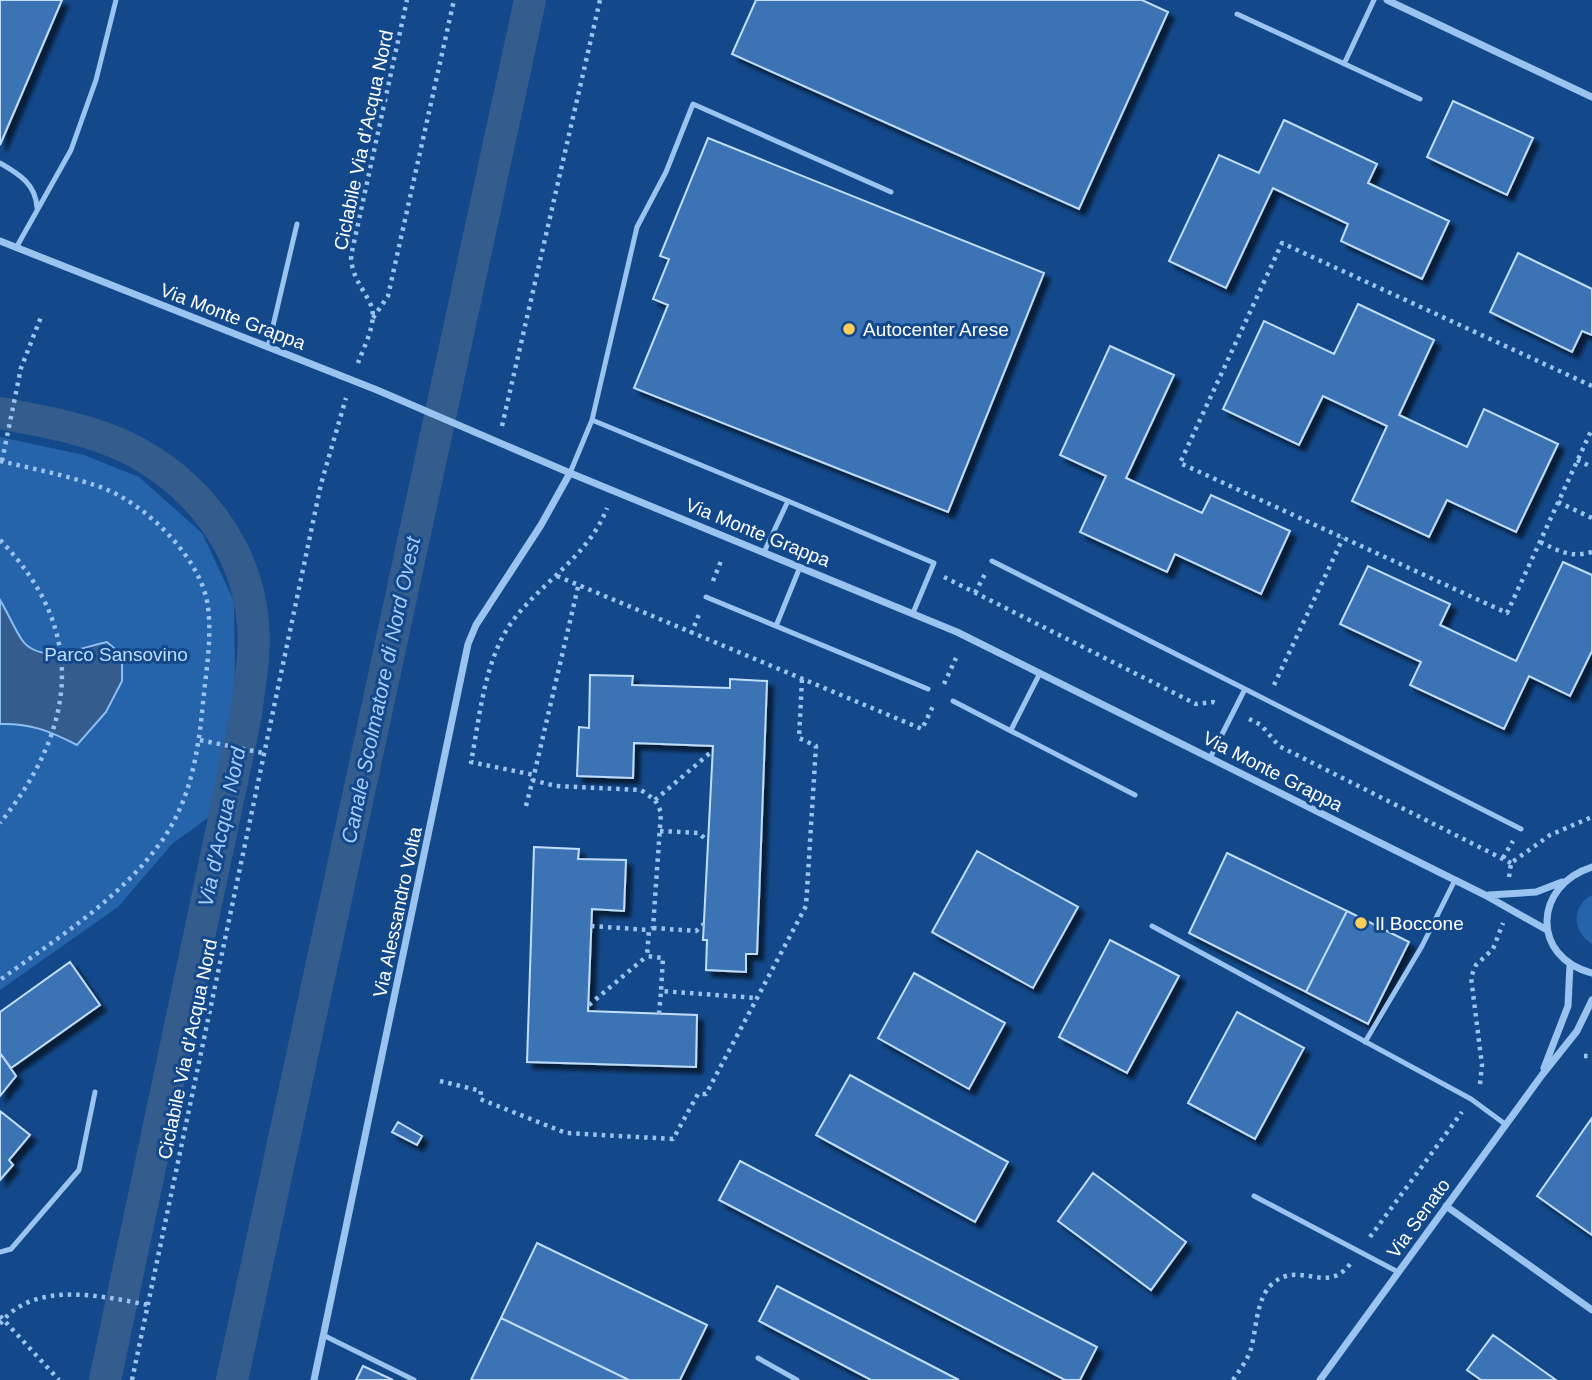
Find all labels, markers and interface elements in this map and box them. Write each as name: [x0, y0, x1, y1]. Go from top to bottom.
street label: Ciclabile Via d’Acqua Nord: [330, 28, 397, 252]
street label: Via Monte Grappa: [157, 279, 309, 354]
place label: Autocenter Arese: [863, 319, 1009, 340]
marker: Autocenter Arese: [841, 321, 857, 337]
street label: Via Monte Grappa: [683, 494, 833, 571]
water label: Canale Scolmatore di Nord Ovest: [337, 533, 425, 845]
park label: Parco Sansovino: [44, 644, 188, 665]
street label: Via Monte Grappa: [1199, 727, 1346, 816]
water label: Via d'Acqua Nord: [193, 744, 250, 909]
street label: Via Alessandro Volta: [369, 824, 426, 999]
place label: Il Boccone: [1375, 913, 1464, 934]
marker: Il Boccone: [1353, 915, 1369, 931]
street label: Ciclabile Via d’Acqua Nord: [154, 937, 221, 1161]
street label: Via Senato: [1383, 1175, 1454, 1262]

